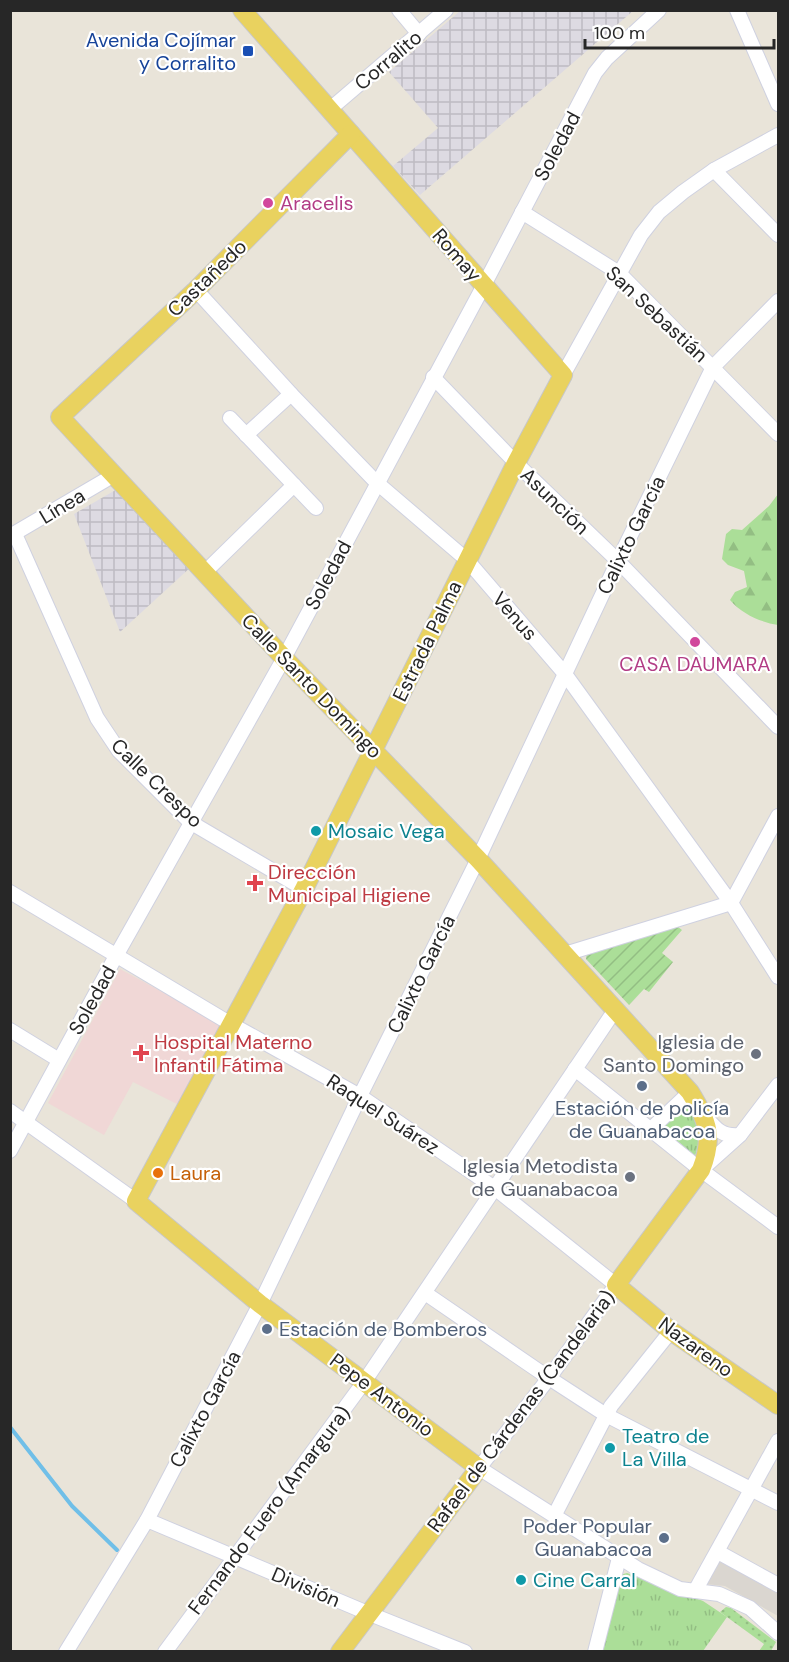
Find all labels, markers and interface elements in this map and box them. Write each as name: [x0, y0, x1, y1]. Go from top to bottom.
scale bar: [585, 12, 774, 50]
text: 100 m: [594, 21, 645, 45]
street label: Corralito: [349, 24, 427, 96]
place label: Avenida Cojímar y Corralito: [86, 27, 236, 76]
marker: Avenida Cojímar y Corralito: [241, 44, 255, 58]
street label: Soledad: [528, 107, 586, 185]
place label: Aracelis: [280, 190, 354, 216]
marker: Aracelis: [261, 196, 275, 210]
street label: Romay: [427, 223, 487, 287]
street label: Castañedo: [162, 234, 252, 322]
street label: San Sebastián: [601, 260, 713, 368]
street label: Asunción: [515, 462, 595, 540]
street label: Calixto García: [591, 471, 671, 599]
street label: Línea: [34, 482, 90, 530]
street label: Soledad: [299, 536, 357, 614]
street label: Estrada Palma: [387, 576, 467, 706]
street label: Venus: [487, 586, 543, 646]
street label: Calle Santo Domingo: [236, 608, 388, 764]
marker: CASA DAUMARA: [688, 635, 702, 649]
place label: CASA DAUMARA: [619, 651, 771, 677]
street label: Calle Crespo: [106, 733, 208, 833]
place label: Mosaic Vega: [328, 818, 445, 844]
marker: Mosaic Vega: [309, 824, 323, 838]
place label: Dirección Municipal Higiene: [268, 859, 431, 908]
marker: Dirección Municipal Higiene: [246, 874, 264, 892]
street label: Calixto García: [381, 910, 461, 1038]
street label: Soledad: [62, 961, 122, 1039]
place label: Hospital Materno Infantil Fátima: [154, 1029, 312, 1078]
place label: Iglesia de Santo Domingo: [603, 1029, 744, 1078]
marker: Hospital Materno Infantil Fátima: [132, 1044, 150, 1062]
marker: Iglesia de Santo Domingo: [749, 1047, 763, 1061]
street label: Raquel Suárez: [322, 1068, 444, 1160]
marker: Estación de policía de Guanabacoa: [635, 1079, 649, 1093]
place label: Estación de policía de Guanabacoa: [555, 1095, 729, 1144]
place label: Iglesia Metodista de Guanabacoa: [462, 1153, 618, 1202]
place label: Laura: [170, 1160, 221, 1186]
marker: Laura: [151, 1166, 165, 1180]
marker: Iglesia Metodista de Guanabacoa: [623, 1170, 637, 1184]
street label: Rafael de Cárdenas (Candelaria): [421, 1285, 621, 1537]
street label: Nazareno: [653, 1311, 739, 1383]
place label: Estación de Bomberos: [279, 1316, 487, 1342]
marker: Estación de Bomberos: [260, 1322, 274, 1336]
street label: Calixto García: [163, 1346, 247, 1472]
street label: Pepe Antonio: [325, 1347, 439, 1443]
street label: Fernando Fuero (Amargura): [182, 1401, 356, 1619]
place label: Teatro de La Villa: [622, 1423, 709, 1472]
marker: Teatro de La Villa: [603, 1441, 617, 1455]
place label: Poder Popular Guanabacoa: [523, 1513, 652, 1562]
marker: Poder Popular Guanabacoa: [657, 1531, 671, 1545]
street label: División: [268, 1561, 344, 1613]
place label: Cine Carral: [533, 1567, 636, 1593]
marker: Cine Carral: [514, 1573, 528, 1587]

